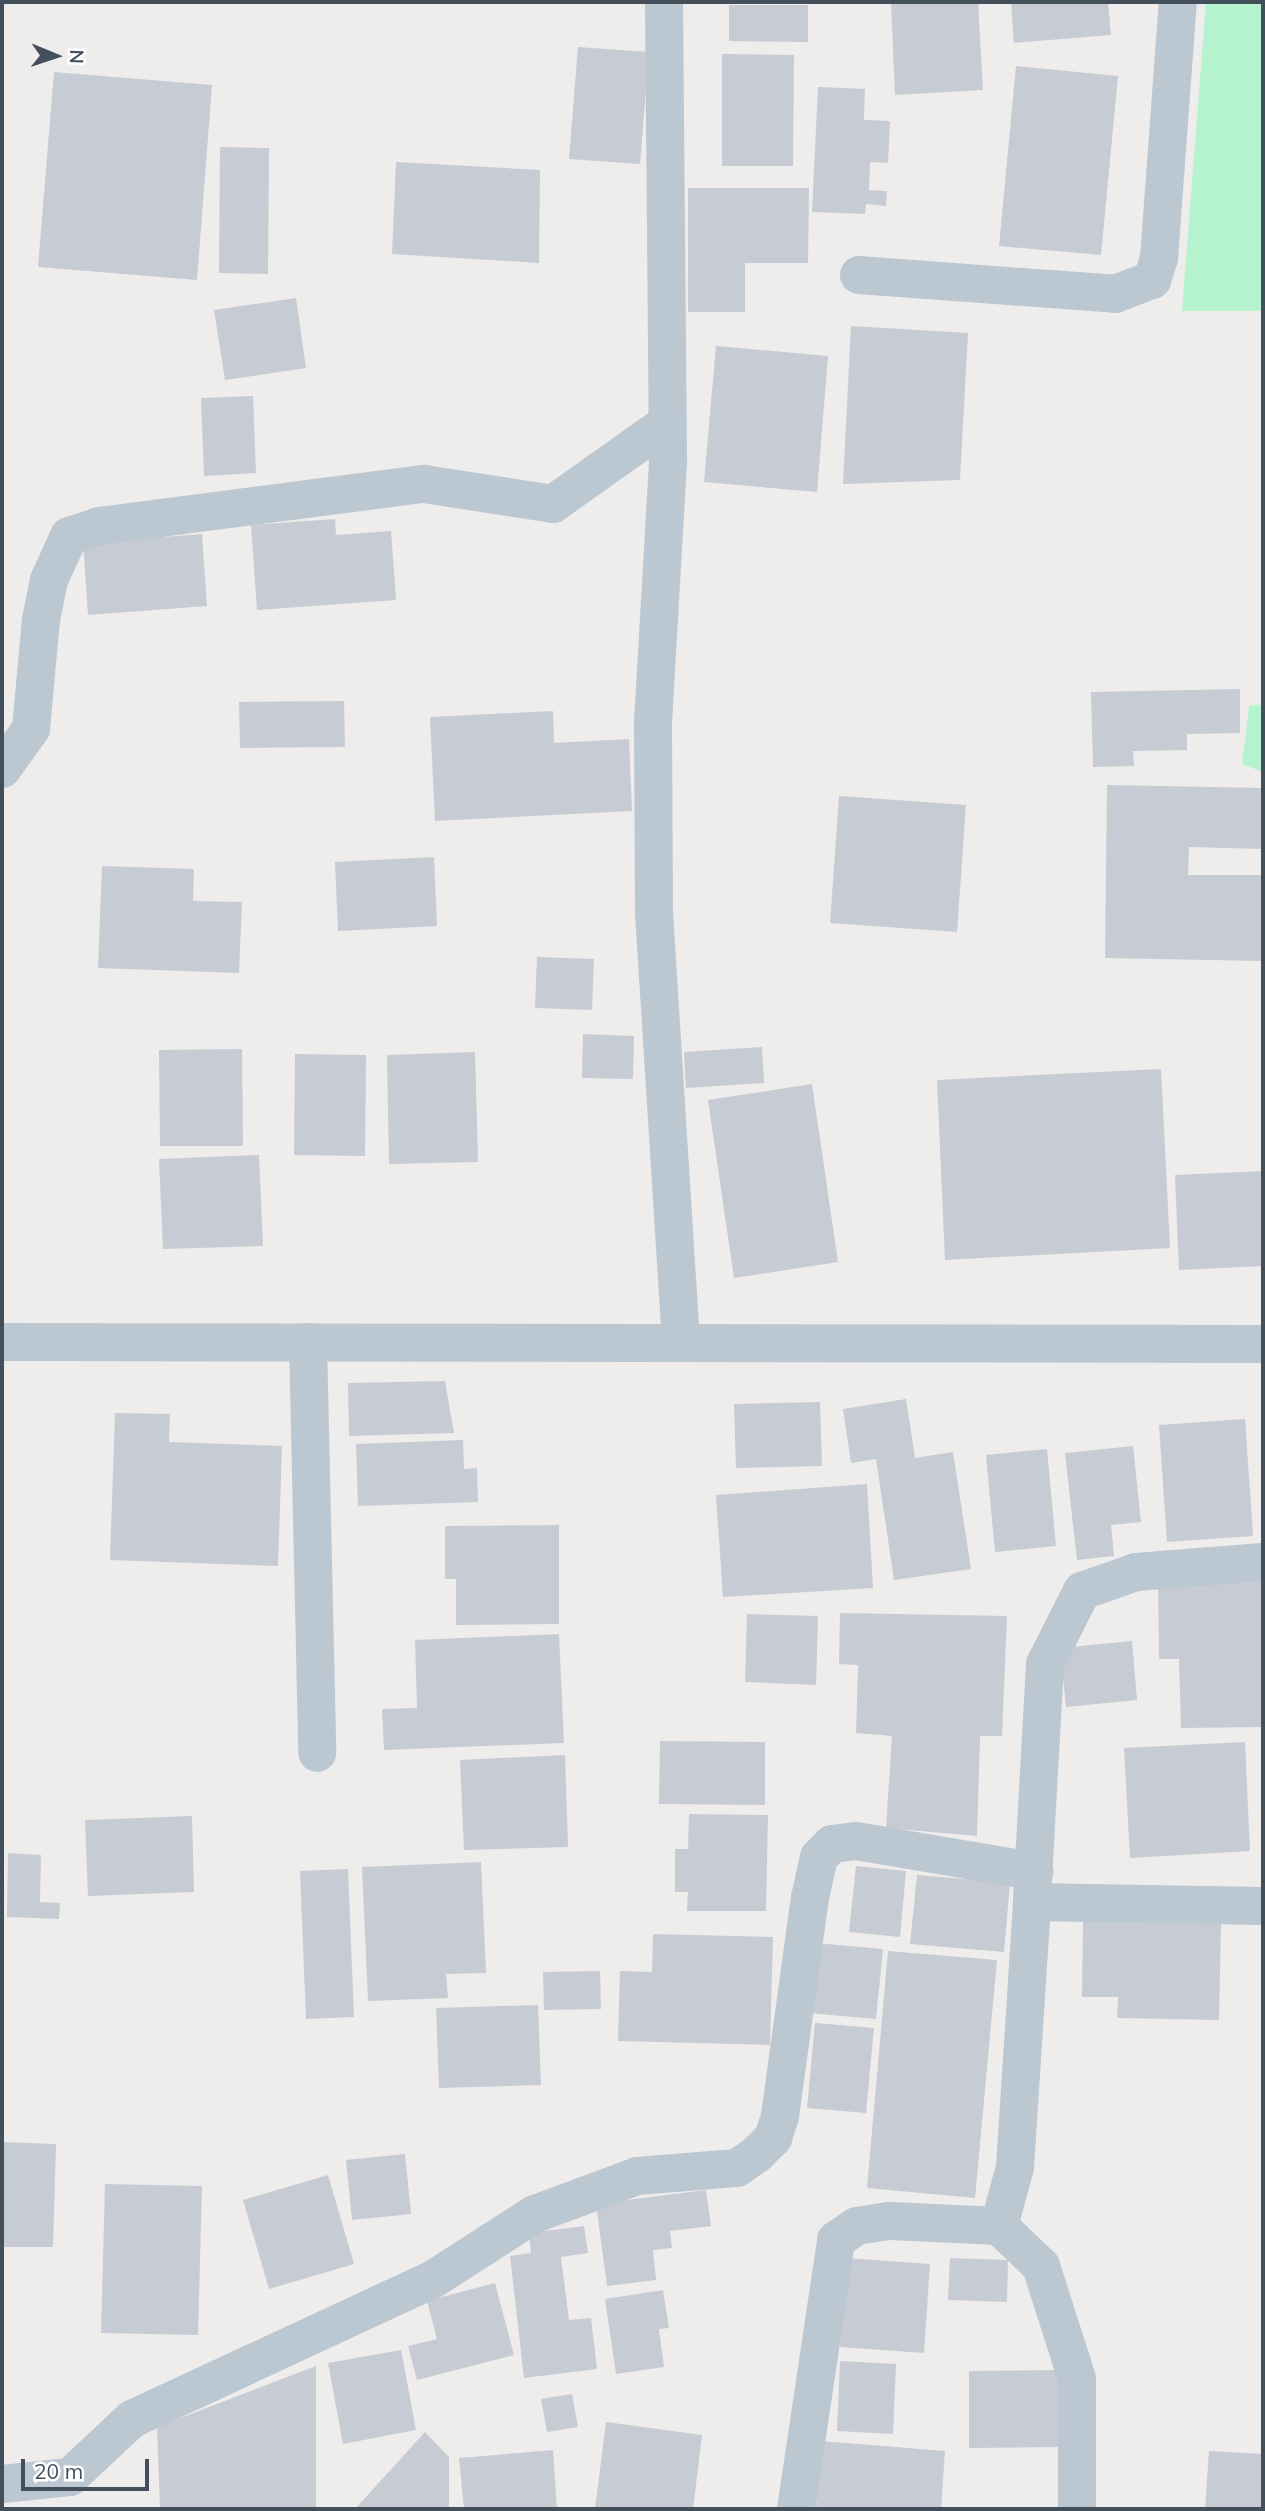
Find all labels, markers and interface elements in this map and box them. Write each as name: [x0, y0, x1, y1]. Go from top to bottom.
north arrow: [21, 21, 91, 91]
text: N: [65, 49, 89, 64]
scale bar: [24, 2444, 152, 2488]
text: 20 m: [34, 2458, 83, 2484]

